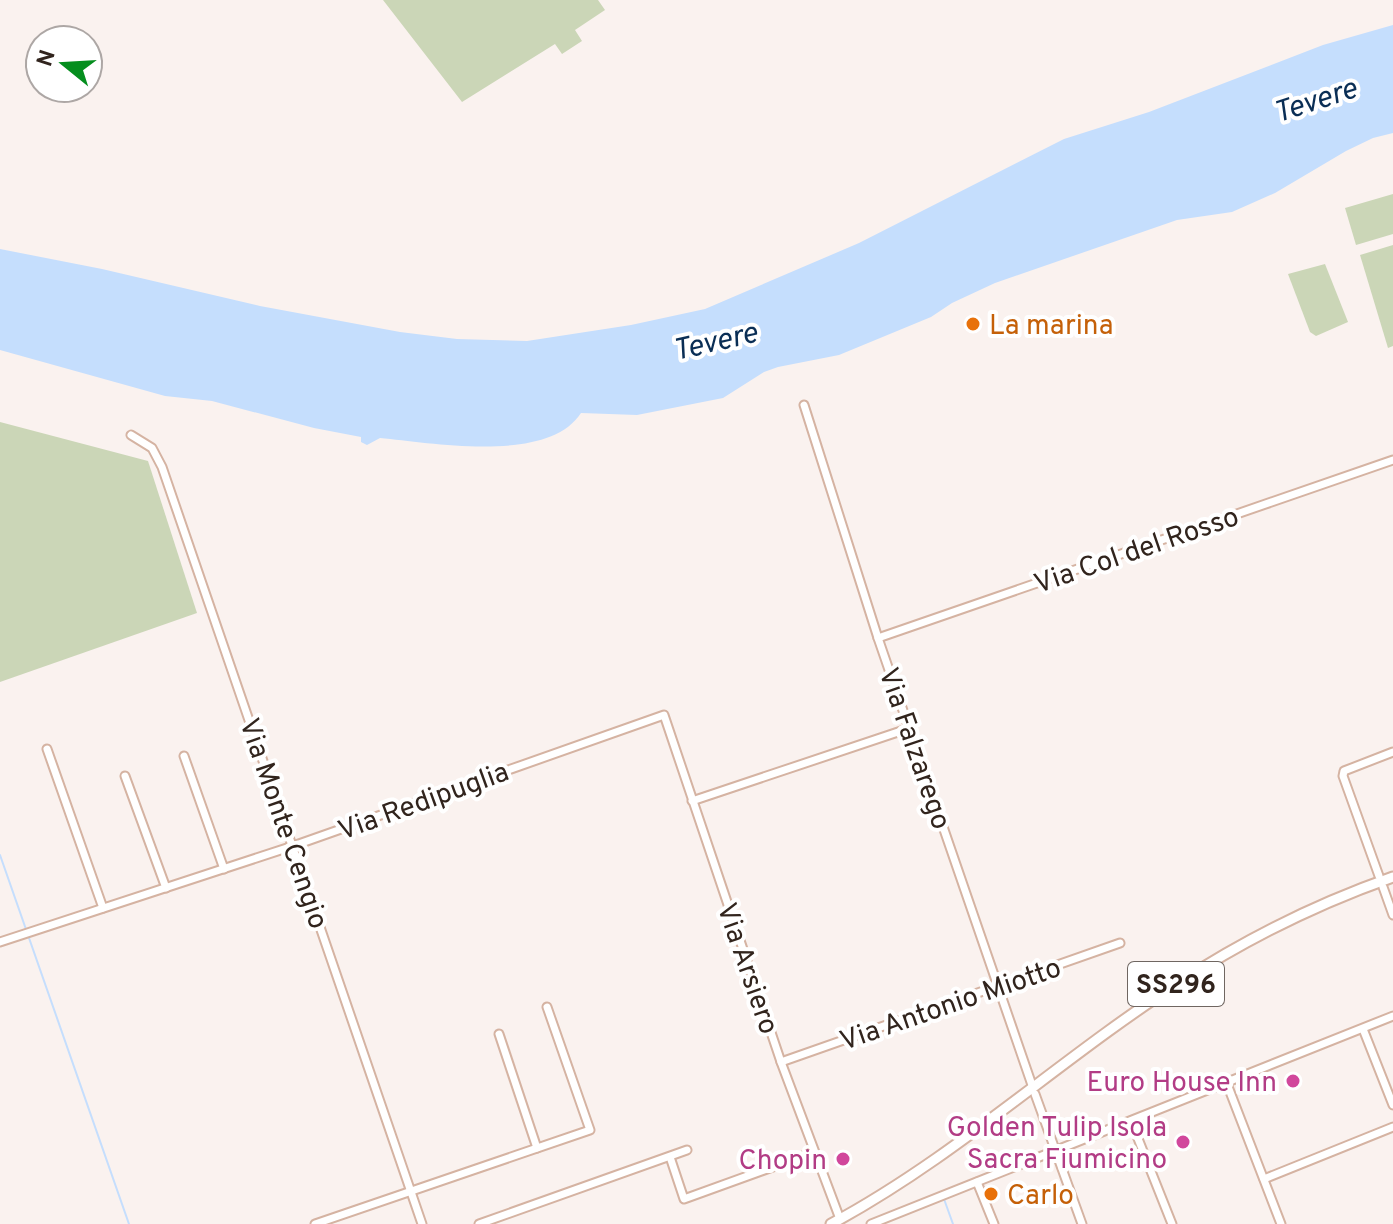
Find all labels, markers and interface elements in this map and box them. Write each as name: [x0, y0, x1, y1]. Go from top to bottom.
north arrow: [24, 24, 104, 104]
text: N: [32, 47, 63, 70]
water label: Tevere: [1269, 71, 1363, 133]
place label: La marina: [989, 309, 1113, 345]
marker: La marina: [964, 315, 982, 333]
water label: Tevere: [670, 316, 762, 371]
street label: Via Col del Rosso: [1030, 500, 1244, 604]
street label: Via Falzarego: [869, 663, 958, 834]
street label: Via Monte Cengio: [229, 714, 335, 934]
street label: Via Redipuglia: [334, 755, 514, 850]
street label: Via Arsiero: [707, 899, 785, 1039]
street label: Via Antonio Miotto: [836, 951, 1066, 1061]
road number: SS296: [1128, 962, 1224, 1006]
place label: Euro House Inn: [1087, 1066, 1277, 1102]
marker: Euro House Inn: [1284, 1072, 1302, 1090]
place label: Golden Tulip Isola Sacra Fiumicino: [947, 1111, 1167, 1179]
marker: Golden Tulip Isola Sacra Fiumicino: [1174, 1133, 1192, 1151]
place label: Chopin: [739, 1144, 827, 1180]
marker: Chopin: [834, 1150, 852, 1168]
place label: Carlo: [1007, 1179, 1074, 1215]
marker: Carlo: [982, 1185, 1000, 1203]

